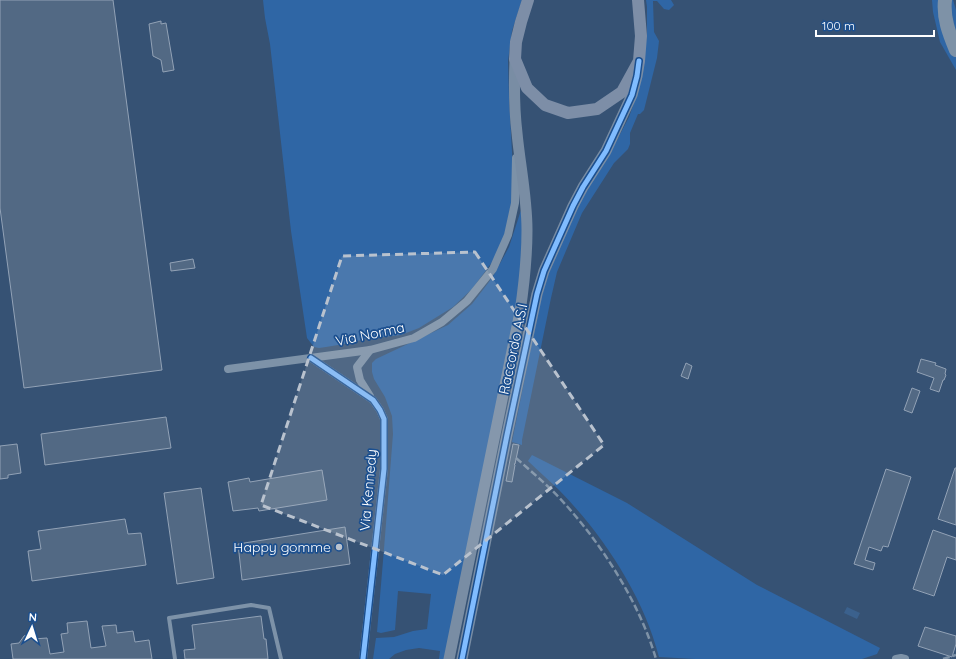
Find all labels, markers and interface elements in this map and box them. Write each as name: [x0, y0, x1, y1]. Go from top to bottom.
scale bar: [816, 12, 934, 38]
text: 100 m: [822, 18, 855, 33]
street label: Raccordo A.S.I: [495, 302, 531, 396]
street label: Via Norma: [334, 318, 406, 350]
street label: Via Kennedy: [355, 448, 381, 532]
place label: Happy gomme: [233, 538, 331, 556]
marker: Happy gomme: [334, 542, 344, 552]
north arrow: [12, 607, 52, 647]
text: N: [28, 610, 37, 624]

